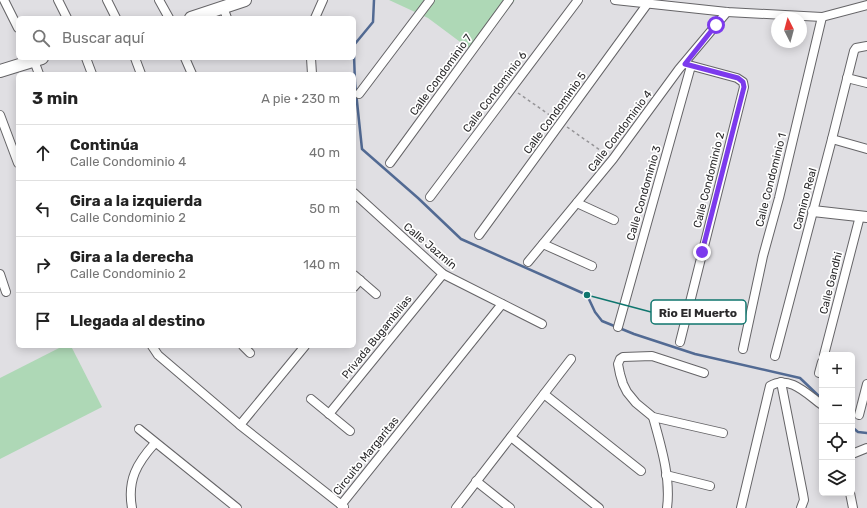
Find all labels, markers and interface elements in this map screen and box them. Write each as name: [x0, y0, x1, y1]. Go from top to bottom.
north arrow: [771, 12, 807, 48]
search box: [16, 16, 356, 60]
route start: [707, 16, 725, 34]
icon: search: [30, 27, 52, 49]
text: Buscar aquí: [62, 29, 144, 47]
street label: Calle Condominio 7: [407, 32, 475, 118]
street label: Calle Condominio 6: [460, 49, 530, 135]
street label: Calle Condominio 5: [521, 69, 589, 156]
text: 3 min: [32, 88, 78, 108]
street label: Calle Condominio 4: [585, 88, 655, 174]
text: A pie · 230 m: [261, 91, 340, 106]
street label: Calle Condominio 2: [691, 131, 727, 229]
street label: Calle Condominio 1: [753, 132, 789, 228]
text: Continúa: [70, 136, 139, 154]
icon: ahead: [32, 142, 54, 164]
street label: Calle Condominio 3: [624, 144, 664, 242]
text: 40 m: [309, 145, 340, 160]
text: Calle Condominio 4: [70, 154, 186, 169]
street label: Camino Real: [790, 167, 820, 231]
text: Gira a la izquierda: [70, 192, 202, 210]
icon: left: [32, 198, 54, 220]
text: 50 m: [309, 201, 340, 216]
text: Calle Condominio 2: [70, 210, 186, 225]
street label: Calle Jazmín: [401, 220, 459, 272]
route end: [693, 243, 711, 261]
text: Gira a la derecha: [70, 248, 194, 266]
street label: Calle Gandhi: [817, 251, 845, 315]
icon: right: [32, 254, 54, 276]
text: 140 m: [303, 257, 340, 272]
text: Calle Condominio 2: [70, 266, 186, 281]
street label: Privada Bugambilias: [339, 292, 415, 381]
callout: Rio El Muerto: [651, 300, 746, 324]
text: Rio El Muerto: [659, 306, 737, 320]
icon: arrive: [32, 310, 54, 332]
text: Llegada al destino: [70, 312, 205, 330]
map controls: [819, 352, 855, 496]
button: +: [819, 352, 855, 388]
button: −: [819, 388, 855, 424]
street label: Circuito Margaritas: [330, 414, 402, 498]
button: locate: [819, 424, 855, 460]
button: layers: [819, 460, 855, 496]

